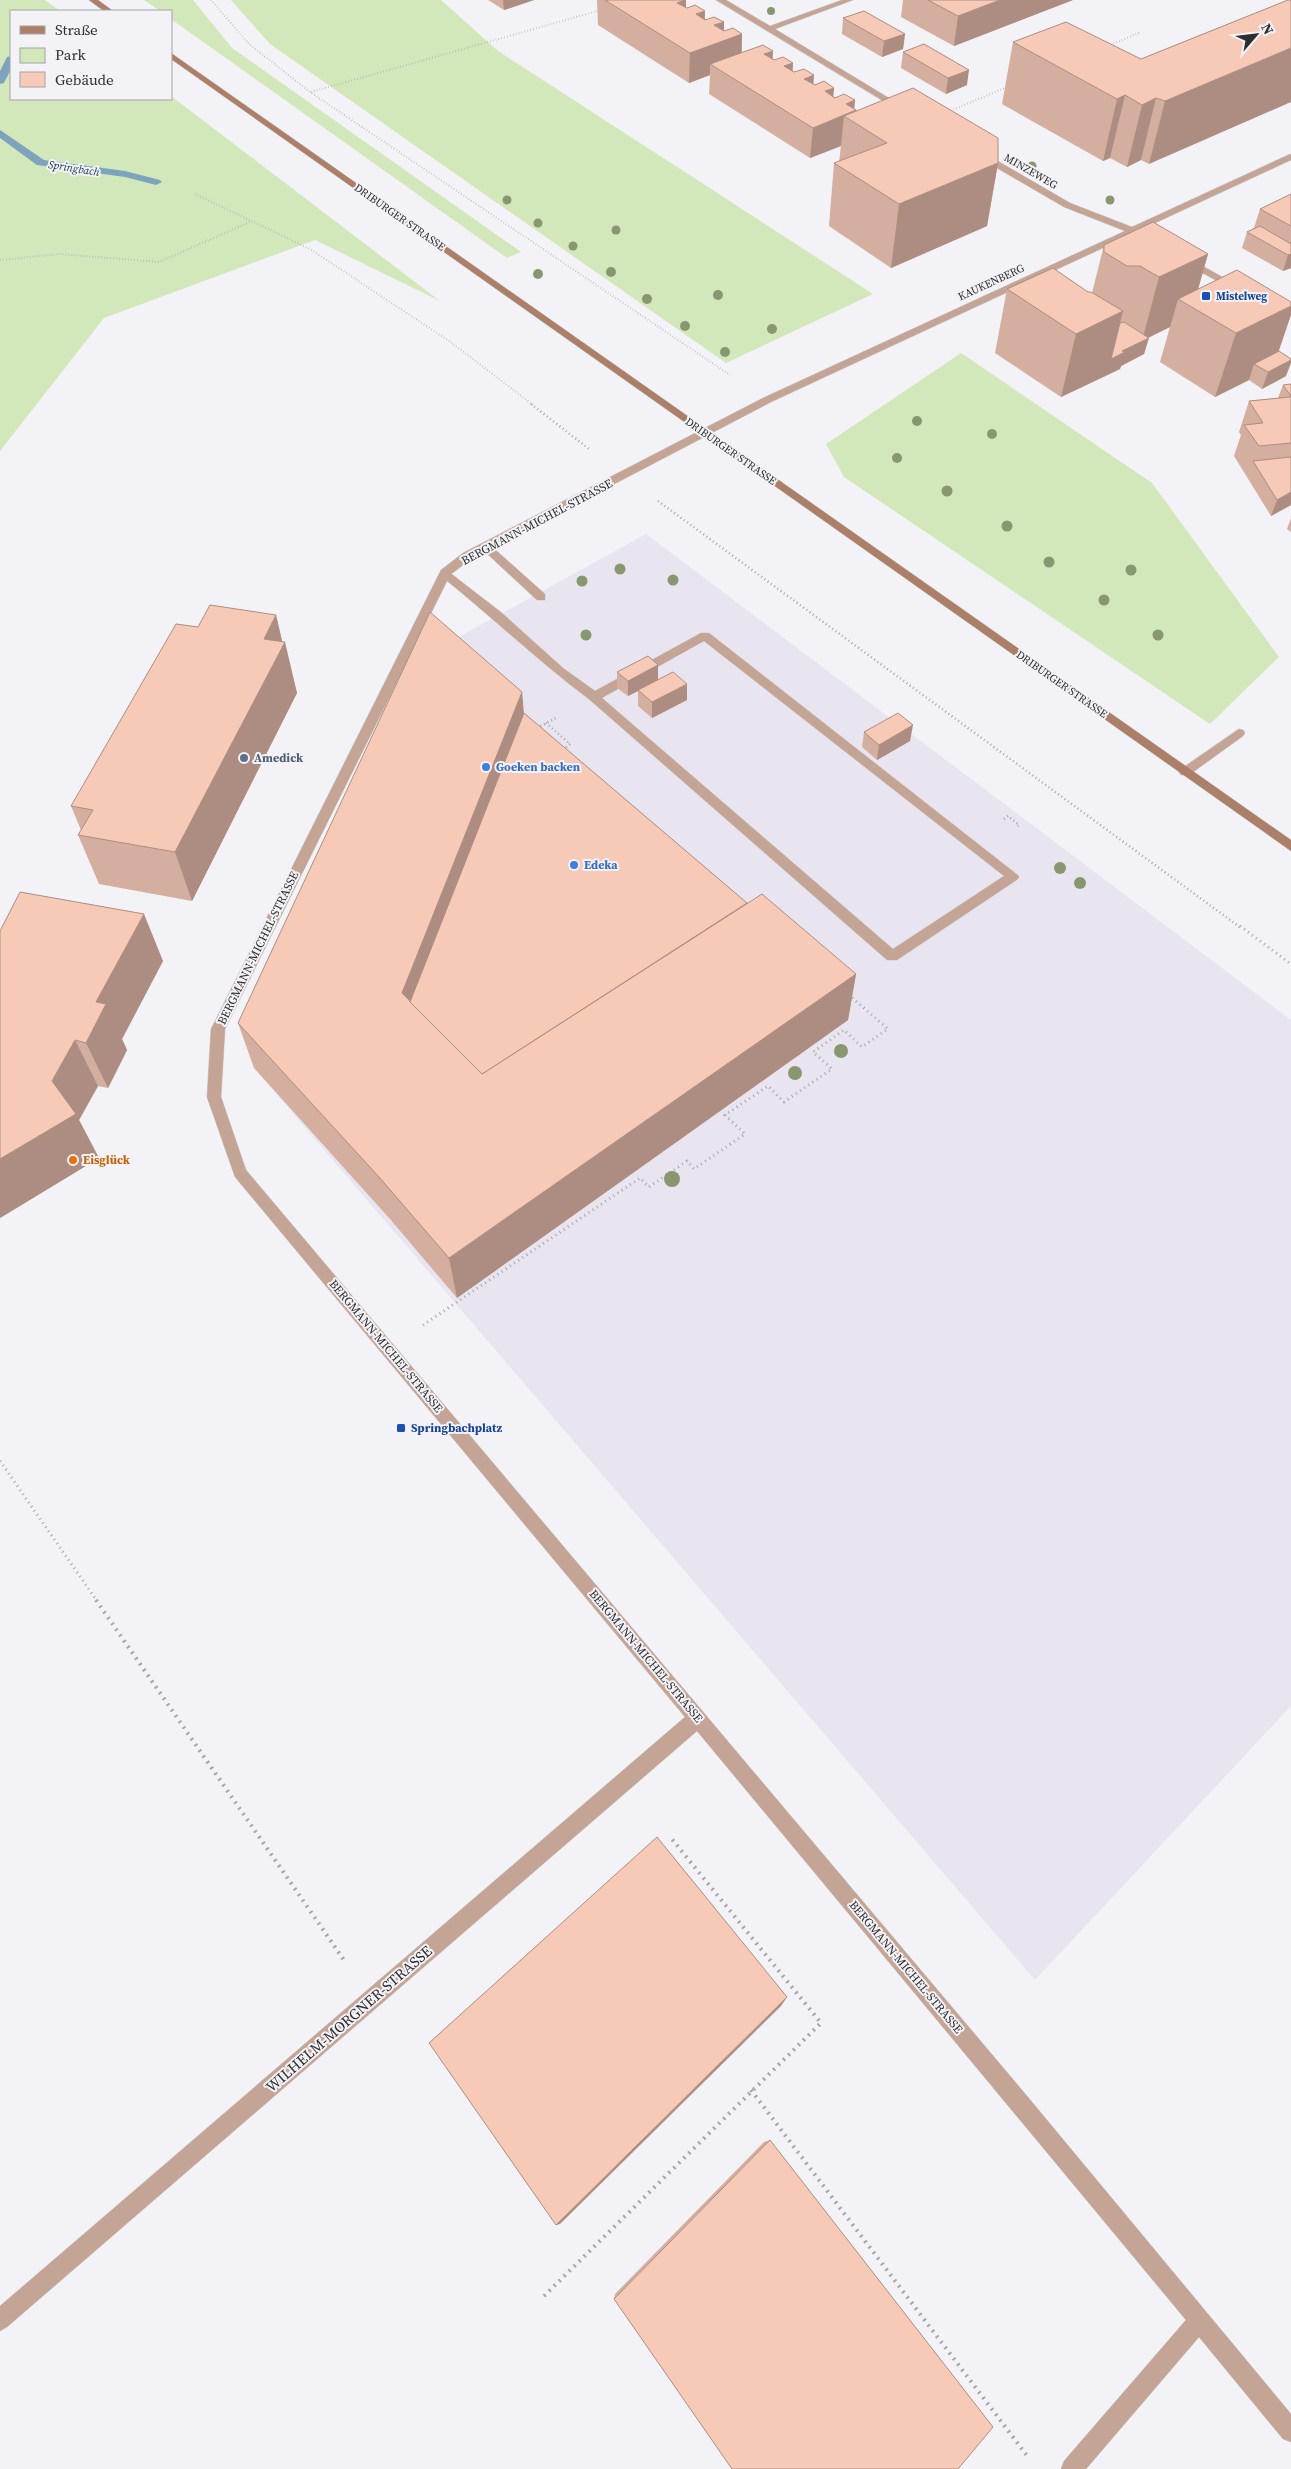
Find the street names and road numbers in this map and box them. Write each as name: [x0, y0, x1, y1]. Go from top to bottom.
street label: MINZEWEG: [1001, 150, 1061, 193]
street label: DRIBURGER STRASSE: [351, 180, 449, 255]
street label: KAUKENBERG: [956, 260, 1027, 304]
street label: DRIBURGER STRASSE: [682, 414, 780, 489]
street label: BERGMANN-MICHEL-STRASSE: [459, 475, 615, 569]
street label: DRIBURGER STRASSE: [1013, 647, 1111, 722]
street label: BERGMANN-MICHEL-STRASSE: [214, 869, 302, 1027]
street label: BERGMANN-MICHEL-STRASSE: [326, 1276, 446, 1416]
street label: BERGMANN-MICHEL-STRASSE: [586, 1586, 706, 1726]
street label: BERGMANN-MICHEL-STRASSE: [846, 1897, 966, 2037]
street label: WILHELM-MORGNER-STRASSE: [261, 1940, 436, 2097]

